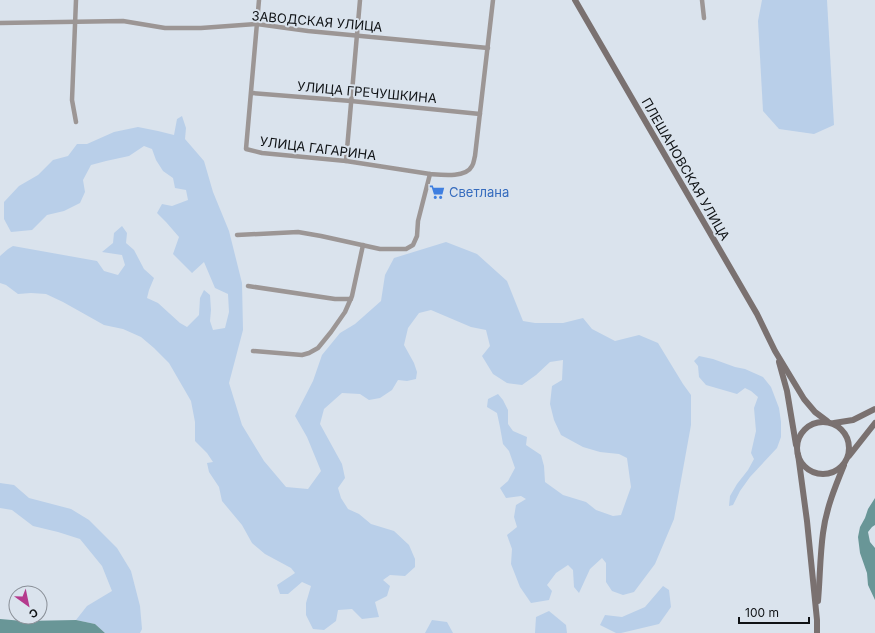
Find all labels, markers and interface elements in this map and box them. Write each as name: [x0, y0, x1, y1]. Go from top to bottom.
street label: ЗАВОДСКАЯ УЛИЦА: [251, 7, 383, 35]
street label: УЛИЦА ГРЕЧУШКИНА: [296, 78, 438, 106]
street label: ПЛЕШАНОВСКАЯ УЛИЦА: [639, 95, 733, 243]
street label: УЛИЦА ГАГАРИНА: [259, 133, 377, 163]
supermarket icon: Светлана: [428, 183, 446, 201]
place label: Светлана: [449, 184, 509, 200]
north arrow: [8, 585, 48, 625]
scale bar: [739, 599, 809, 625]
text: С: [26, 605, 41, 621]
text: 100 m: [745, 605, 779, 620]

